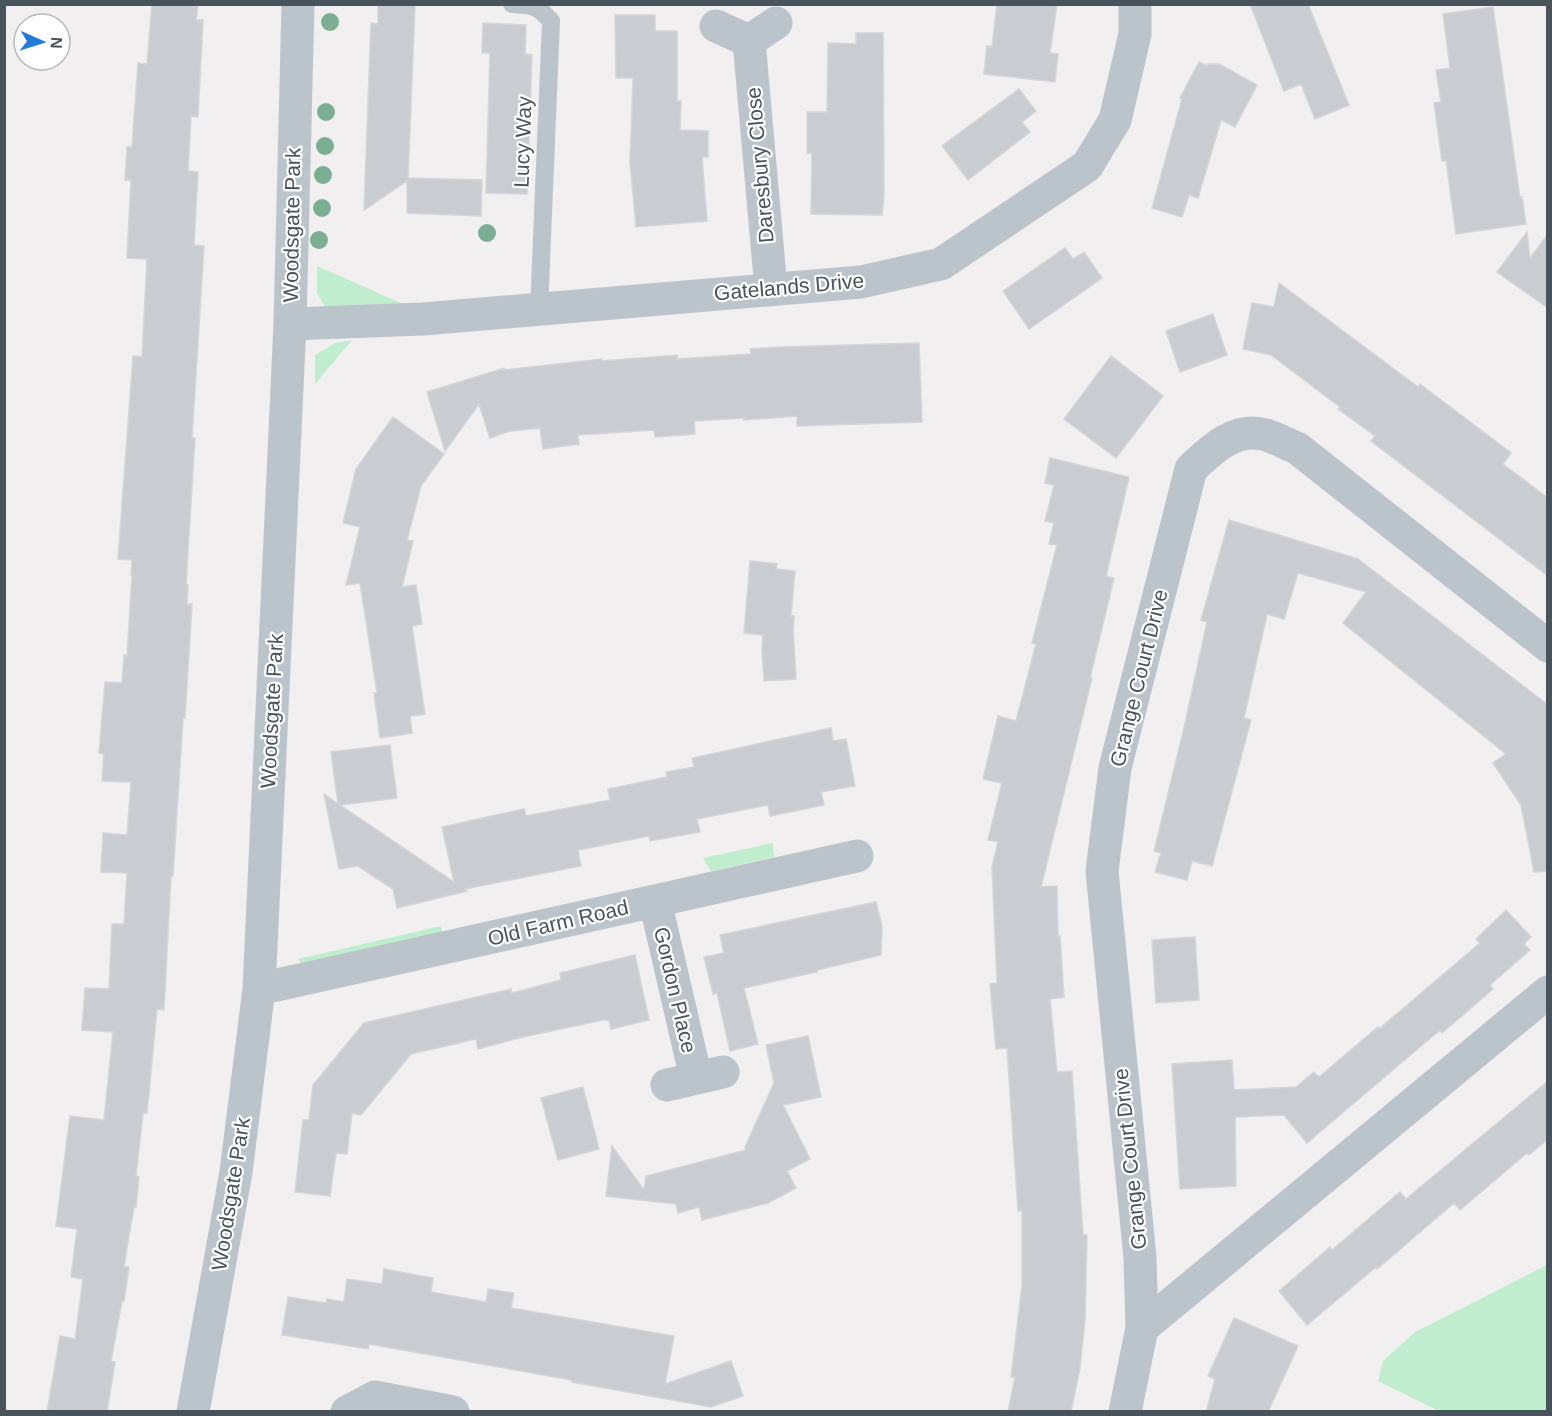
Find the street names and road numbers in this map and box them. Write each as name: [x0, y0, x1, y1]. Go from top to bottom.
street label: Daresbury Close: [741, 86, 778, 244]
street label: Lucy Way: [509, 95, 536, 188]
street label: Woodsgate Park: [279, 147, 304, 303]
street label: Gatelands Drive: [713, 268, 865, 305]
street label: Grange Court Drive: [1105, 587, 1172, 769]
street label: Woodsgate Park: [256, 633, 287, 789]
street label: Old Farm Road: [485, 895, 630, 950]
street label: Gordon Place: [650, 925, 701, 1055]
street label: Grange Court Drive: [1109, 1067, 1150, 1251]
street label: Woodsgate Park: [207, 1115, 254, 1272]

